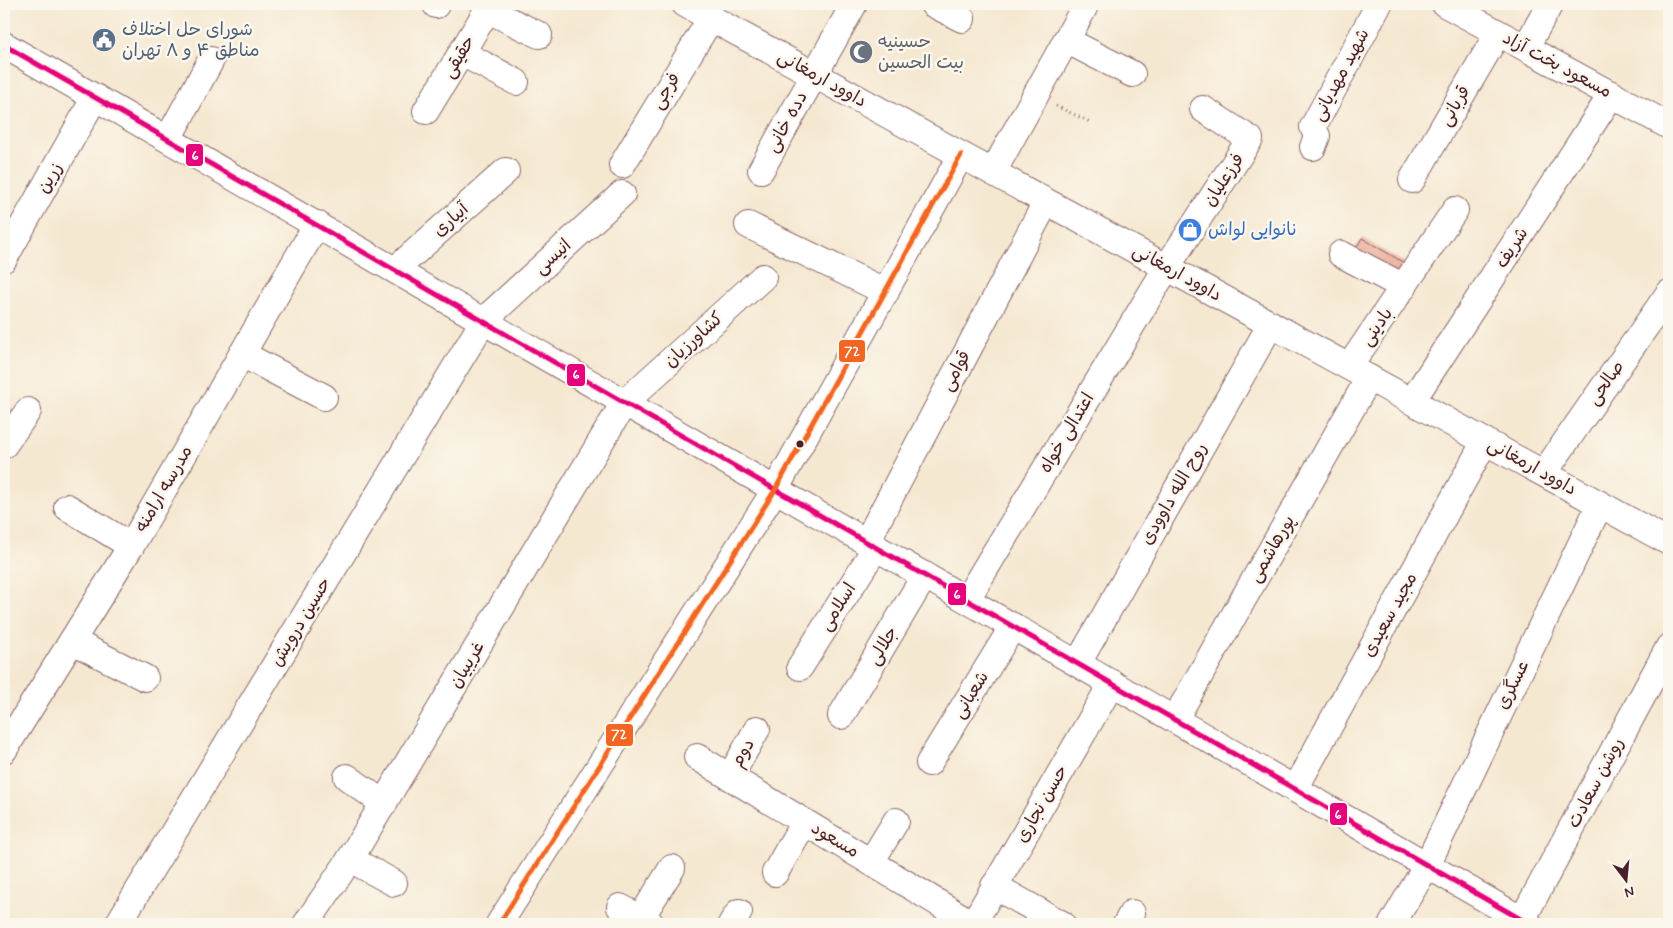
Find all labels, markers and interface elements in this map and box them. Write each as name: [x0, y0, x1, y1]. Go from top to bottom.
place label: شورای حل اختلاف مناطق ۴ و ۸ تهران: [122, 18, 260, 63]
street label: شهید مهدیانی: [1307, 24, 1375, 126]
street label: مسعود بخت آزاد: [1498, 26, 1616, 104]
public building icon: شورای حل اختلاف مناطق ۴ و ۸ تهران: [91, 27, 117, 53]
place label: حسینیه بیت الحسین: [878, 30, 964, 75]
street label: حقیقی: [437, 31, 481, 83]
mosque icon: حسینیه بیت الحسین: [848, 39, 874, 65]
street label: داوود ارمغانی: [773, 45, 871, 113]
street label: فرجی: [646, 68, 686, 114]
street label: قربانی: [1434, 81, 1476, 131]
street label: دده خانی: [760, 87, 814, 157]
line badge: 6: [185, 143, 204, 167]
text: 6: [191, 147, 199, 165]
street label: فرزعلیان: [1198, 149, 1250, 211]
street label: زرین: [32, 158, 68, 198]
street label: آبیاری: [428, 196, 475, 242]
shop icon: نانوایی لواش: [1177, 217, 1203, 243]
place label: نانوایی لواش: [1208, 218, 1297, 242]
street label: شریف: [1490, 223, 1534, 273]
street label: انیسی: [529, 234, 577, 280]
street label: داوود ارمغانی: [1128, 239, 1226, 307]
street label: بادینی: [1355, 303, 1399, 351]
street label: کشاورزیان: [659, 307, 729, 373]
line badge: 72: [838, 339, 866, 363]
text: 72: [844, 343, 860, 361]
street label: قوامی: [935, 346, 977, 396]
street label: صالحی: [1582, 356, 1630, 410]
line badge: 6: [566, 363, 586, 387]
text: 6: [572, 366, 580, 384]
street label: اعتدالی خواه: [1034, 388, 1100, 478]
street label: داوود ارمغانی: [1483, 433, 1581, 501]
street label: روح الله داوودی: [1135, 438, 1213, 550]
unlabelled marker: [795, 439, 805, 449]
street label: مدرسه ارامنه: [130, 441, 198, 537]
street label: پورهاشمی: [1243, 511, 1301, 587]
street label: مجید سعیدی: [1357, 568, 1423, 662]
street label: حسین درویش: [265, 573, 337, 671]
street label: اسلامی: [814, 578, 862, 636]
line badge: 6: [947, 582, 967, 606]
text: 6: [953, 586, 961, 604]
street label: جلالی: [862, 622, 904, 670]
street label: غریبیان: [444, 637, 490, 693]
street label: عسگری: [1491, 656, 1535, 714]
street label: شعبانی: [947, 667, 995, 723]
line badge: 72: [605, 723, 634, 747]
text: 72: [611, 726, 627, 744]
street label: روشن سعادت: [1562, 733, 1630, 833]
street label: دوم: [725, 734, 762, 772]
street label: حسن نجاری: [1010, 761, 1074, 847]
line badge: 6: [1329, 802, 1348, 826]
text: 6: [1334, 806, 1342, 824]
street label: مسعود: [806, 816, 864, 864]
north arrow: [1600, 856, 1650, 906]
text: N: [1622, 882, 1636, 901]

